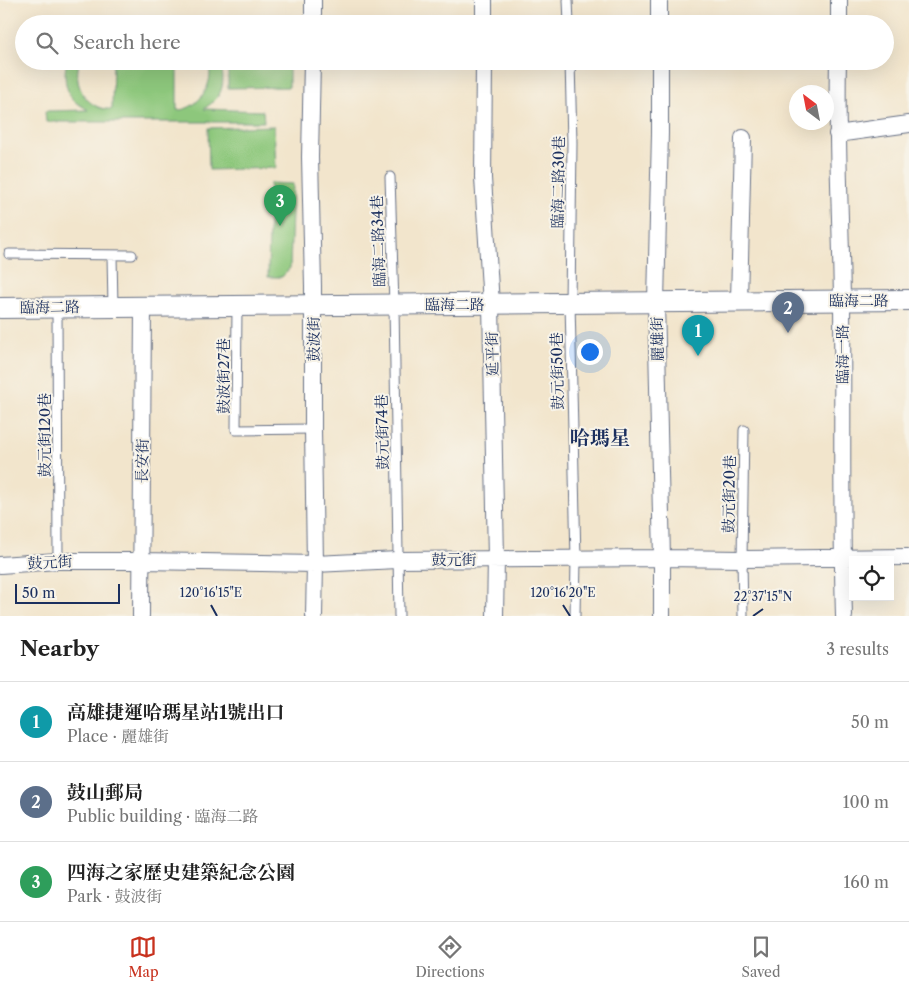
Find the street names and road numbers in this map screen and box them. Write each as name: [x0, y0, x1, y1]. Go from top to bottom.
street label: 臨海二路30巷: [548, 135, 568, 229]
street label: 臨海二路34巷: [367, 195, 389, 287]
street label: 臨海二路: [829, 291, 889, 310]
street label: 臨海二路: [425, 295, 485, 314]
street label: 臨海二路: [20, 297, 80, 317]
street label: 鼓波街: [304, 316, 323, 362]
street label: 麗雄街: [647, 316, 667, 362]
street label: 臨海一路: [833, 324, 852, 384]
street label: 延平街: [482, 331, 502, 377]
street label: 鼓元街50巷: [547, 332, 567, 410]
street label: 鼓波街27巷: [214, 338, 233, 414]
street label: 鼓元街120巷: [35, 393, 54, 477]
street label: 鼓元街74巷: [372, 394, 392, 470]
street label: 長安街: [132, 438, 152, 484]
street label: 鼓元街20巷: [719, 455, 739, 533]
street label: 鼓元街: [431, 550, 477, 569]
street label: 鼓元街: [27, 551, 73, 573]

